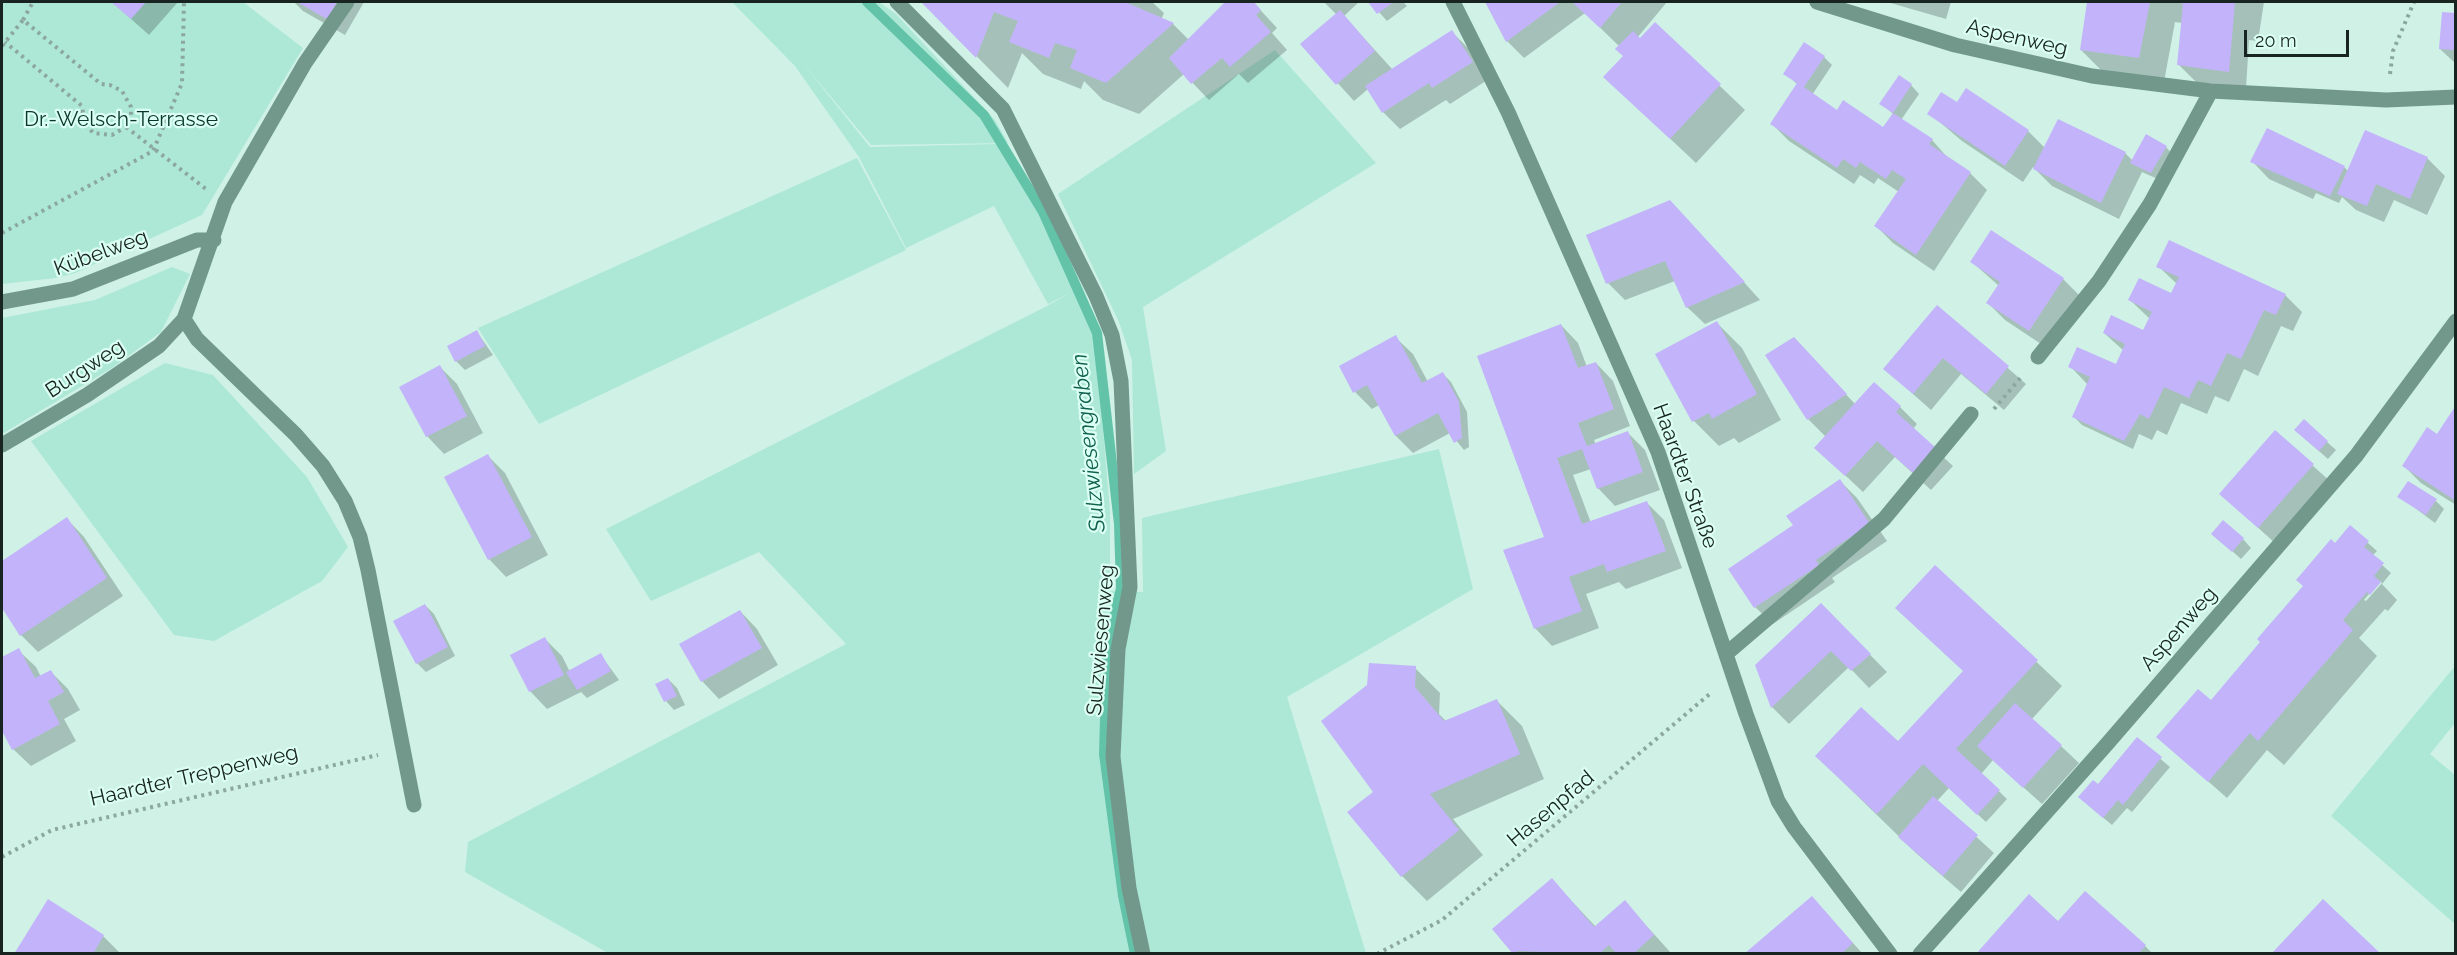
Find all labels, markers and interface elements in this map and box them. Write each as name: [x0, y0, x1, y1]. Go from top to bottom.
street label: Aspenweg: [1964, 14, 2070, 62]
scale bar: [2247, 18, 2352, 56]
text: 20 m: [2255, 30, 2297, 51]
park label: Dr.-Welsch-Terrasse: [24, 107, 218, 133]
street label: Kübelweg: [51, 224, 151, 282]
street label: Burgweg: [41, 334, 129, 404]
water label: Sulzwiesengraben: [1066, 352, 1112, 534]
street label: Haardter Straße: [1647, 400, 1723, 552]
street label: Sulzwiesenweg: [1082, 563, 1120, 717]
street label: Aspenweg: [2136, 582, 2222, 676]
street label: Haardter Treppenweg: [87, 740, 301, 812]
street label: Hasenpfad: [1502, 765, 1600, 853]

